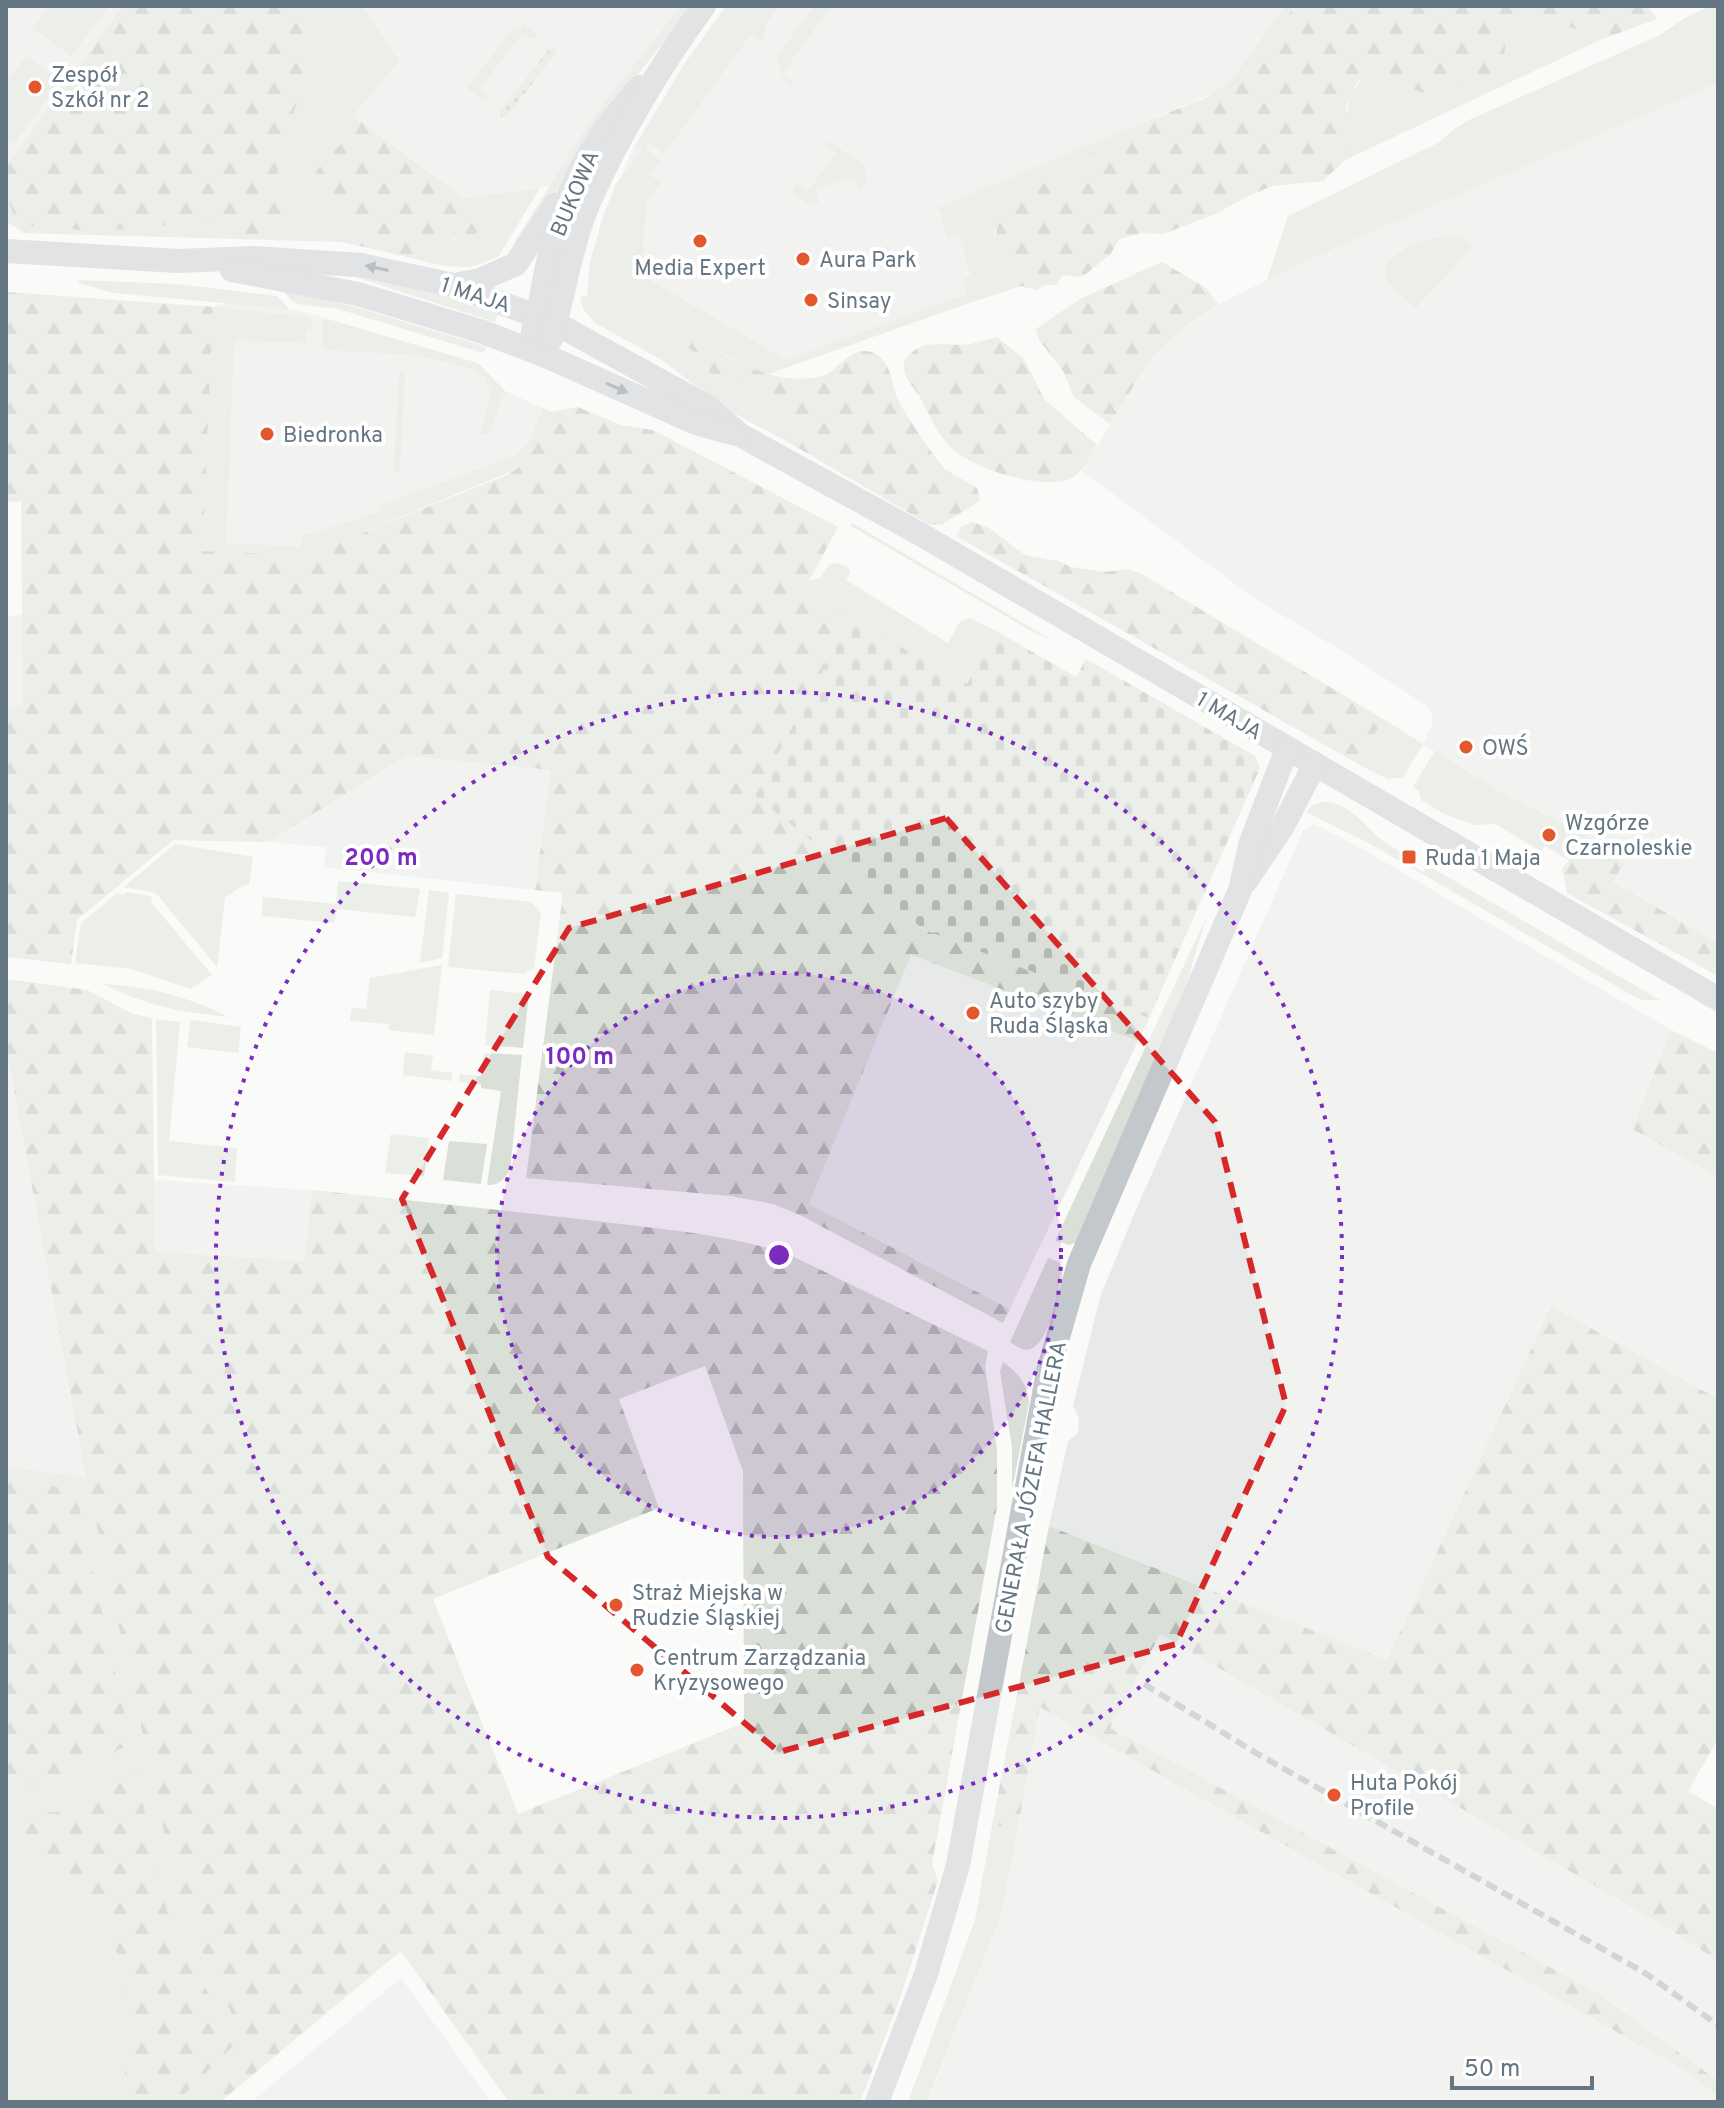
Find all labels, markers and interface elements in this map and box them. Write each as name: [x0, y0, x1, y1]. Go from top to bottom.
place label: Zespół Szkół nr 2: [51, 63, 149, 115]
marker: Zespół Szkół nr 2: [26, 78, 44, 96]
street label: BUKOWA: [546, 147, 606, 241]
marker: Media Expert: [691, 232, 709, 250]
place label: Aura Park: [819, 248, 917, 275]
marker: Aura Park: [794, 250, 812, 268]
place label: Media Expert: [634, 256, 766, 283]
one-way arrow: [364, 261, 389, 274]
street label: 1 MAJA: [437, 272, 514, 320]
place label: Sinsay: [827, 289, 891, 316]
marker: Sinsay: [802, 291, 820, 309]
one-way arrow: [606, 381, 629, 395]
place label: Biedronka: [283, 423, 383, 450]
marker: Biedronka: [258, 425, 276, 443]
street label: 1 MAJA: [1191, 687, 1266, 747]
place label: OWŚ: [1482, 733, 1529, 763]
marker: OWŚ: [1457, 738, 1475, 756]
place label: Wzgórze Czarnoleskie: [1565, 811, 1692, 863]
marker: Wzgórze Czarnoleskie: [1540, 826, 1558, 844]
text: 200 m: [344, 844, 418, 874]
place label: Ruda 1 Maja: [1425, 846, 1540, 873]
marker: Ruda 1 Maja: [1400, 848, 1418, 866]
place label: Auto szyby Ruda Śląska: [989, 989, 1108, 1041]
marker: Auto szyby Ruda Śląska: [964, 1004, 982, 1022]
text: 100 m: [546, 1043, 614, 1073]
centre of rings: [765, 1241, 793, 1269]
street label: GENERAŁA JÓZEFA HALLERA: [988, 1338, 1074, 1636]
place label: Straż Miejska w Rudzie Śląskiej: [632, 1581, 783, 1633]
marker: Straż Miejska w Rudzie Śląskiej: [607, 1596, 625, 1614]
place label: Centrum Zarządzania Kryzysowego: [653, 1646, 866, 1698]
marker: Centrum Zarządzania Kryzysowego: [628, 1661, 646, 1679]
place label: Huta Pokój Profile: [1350, 1771, 1458, 1823]
marker: Huta Pokój Profile: [1325, 1786, 1343, 1804]
scale bar: [1452, 2040, 1592, 2090]
text: 50 m: [1464, 2055, 1520, 2085]

